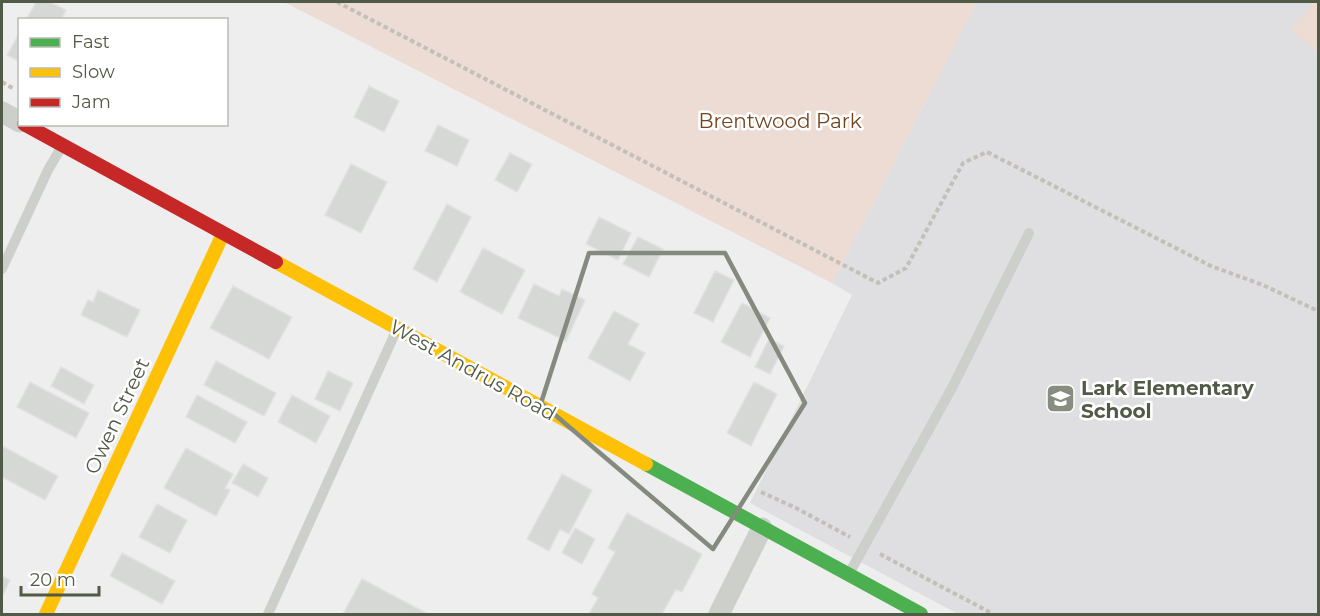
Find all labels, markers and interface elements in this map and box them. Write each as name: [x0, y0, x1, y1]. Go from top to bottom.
legend: [18, 18, 228, 126]
text: Fast: [72, 31, 110, 53]
text: Slow: [72, 61, 115, 83]
text: Jam: [71, 91, 111, 113]
park label: Brentwood Park: [698, 109, 862, 133]
street label: West Andrus Road: [386, 314, 560, 426]
street label: Owen Street: [80, 354, 154, 478]
place label: Lark Elementary School: [1081, 376, 1255, 423]
school or university icon: Lark Elementary School: [1044, 383, 1076, 415]
scale bar: [21, 559, 99, 597]
text: 20 m: [30, 569, 76, 591]

